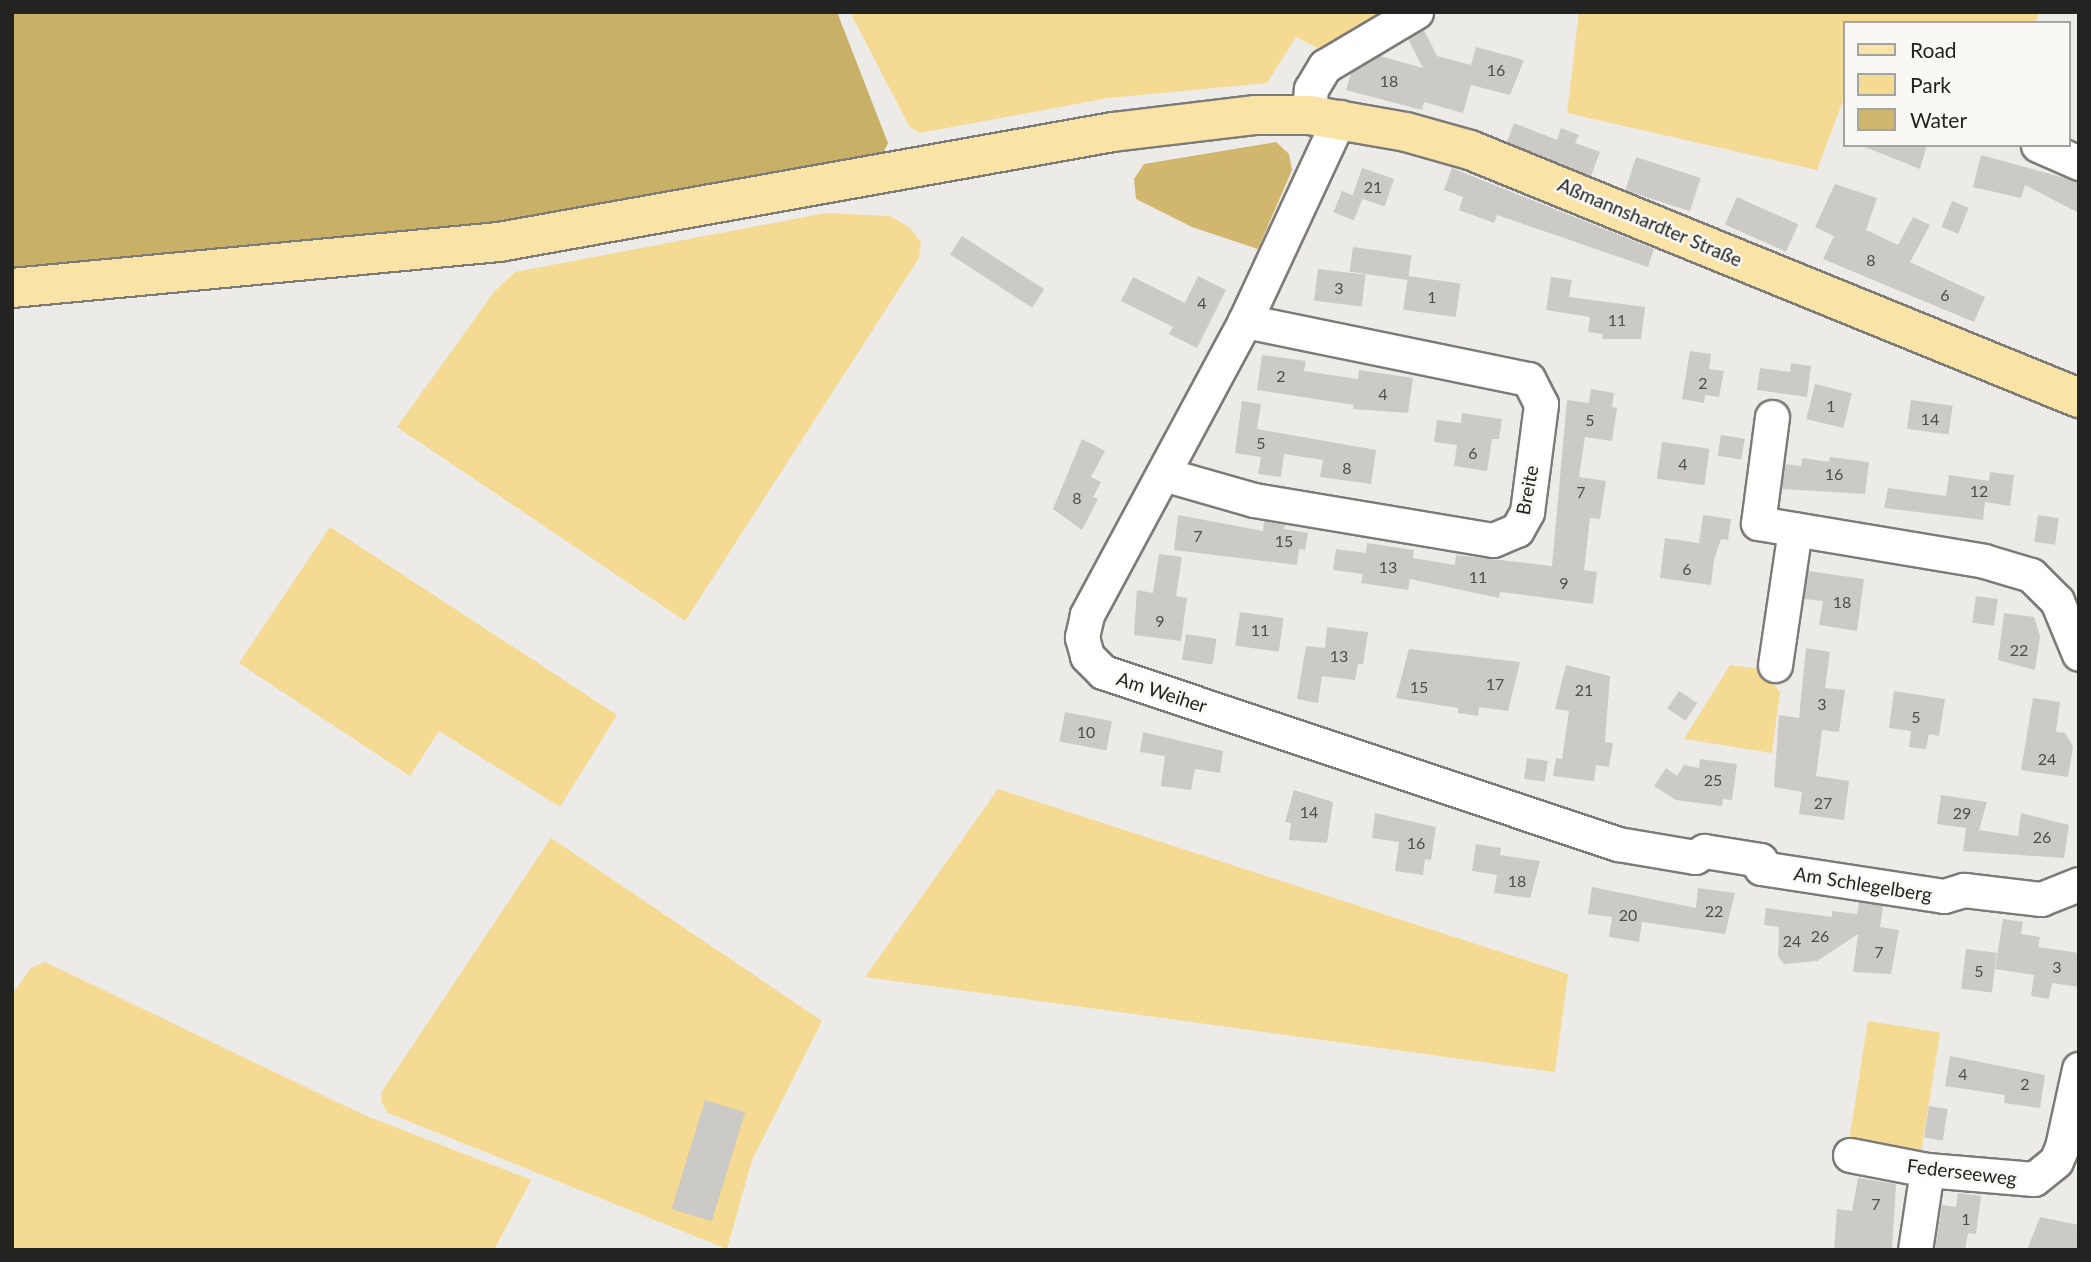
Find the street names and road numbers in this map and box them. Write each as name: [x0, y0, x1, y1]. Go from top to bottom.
street label: Aßmannshardter Straße: [1554, 173, 1746, 271]
street label: Breite: [1511, 463, 1543, 517]
street label: Am Weiher: [1114, 667, 1210, 717]
street label: Am Schlegelberg: [1792, 862, 1934, 906]
street label: Federseeweg: [1906, 1154, 2018, 1190]

